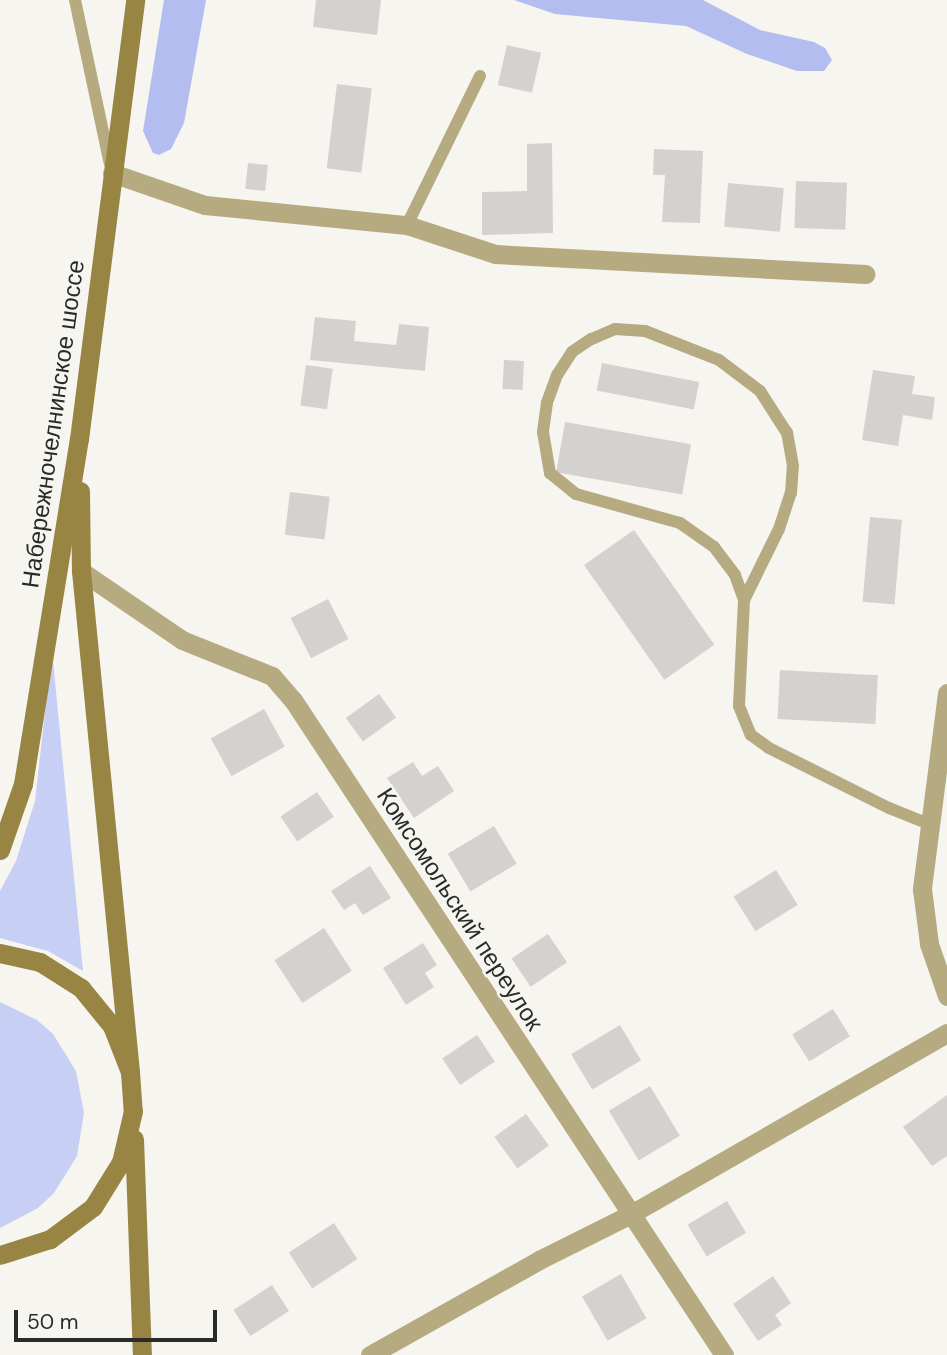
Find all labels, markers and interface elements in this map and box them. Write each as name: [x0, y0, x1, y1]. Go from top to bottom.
street label: Набережночелнинское шоссе: [16, 258, 90, 590]
street label: Комсомольский переулок: [371, 782, 549, 1036]
scale bar: [18, 1296, 220, 1340]
text: 50 m: [27, 1308, 78, 1336]

